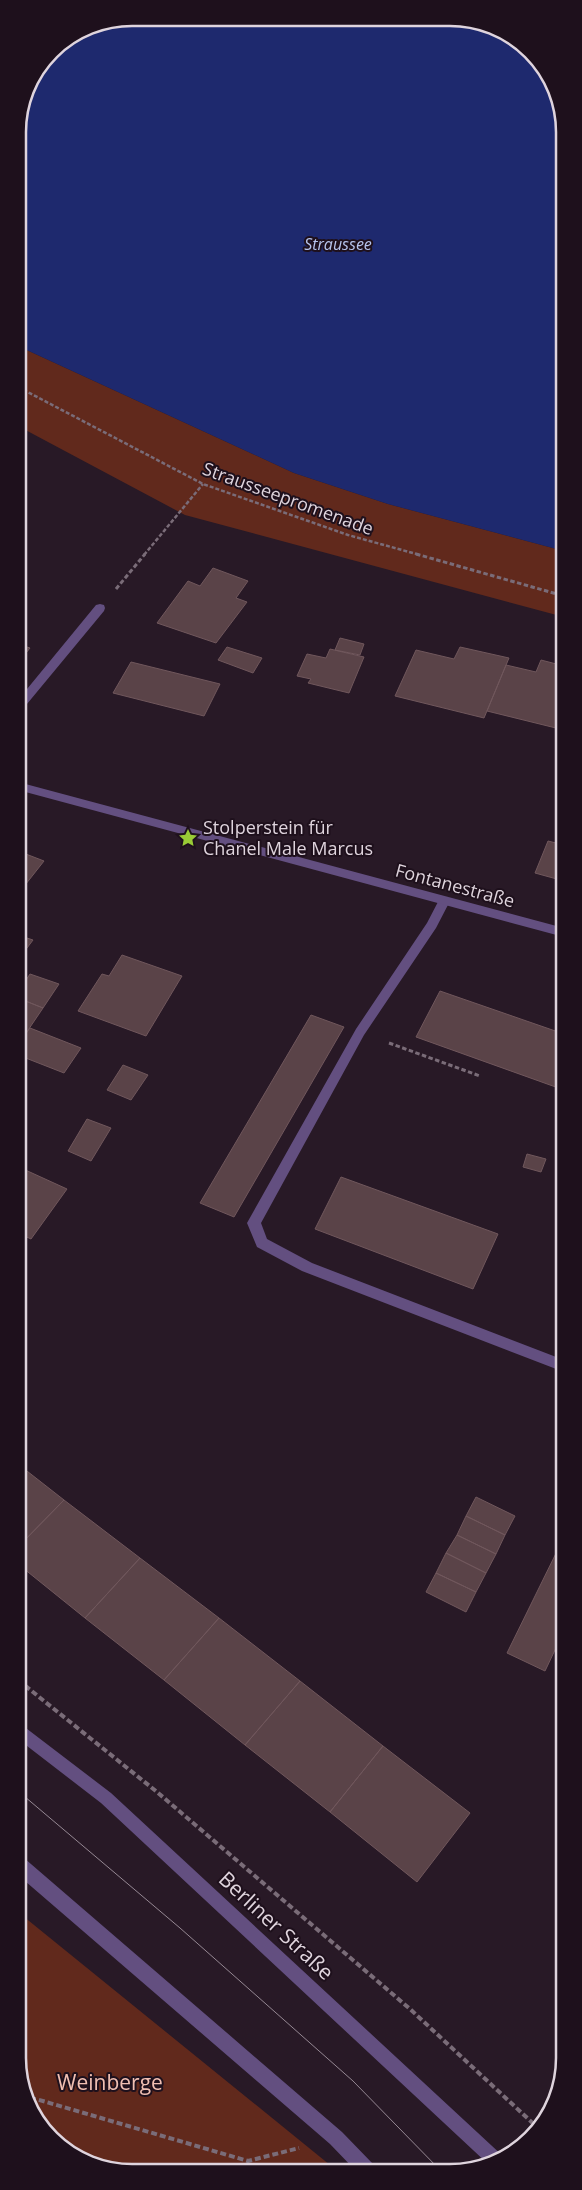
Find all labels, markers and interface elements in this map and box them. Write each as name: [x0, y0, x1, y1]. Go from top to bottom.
water label: Straussee: [304, 233, 372, 255]
street label: Strausseepromenade: [200, 456, 377, 540]
place label: Stolperstein für Chanel Male Marcus: [203, 815, 373, 860]
place icon: Stolperstein für Chanel Male Marcus: [177, 827, 199, 849]
street label: Fontanestraße: [393, 858, 517, 912]
street label: Berliner Straße: [213, 1865, 340, 1986]
park label: Weinberge: [57, 2068, 163, 2096]

